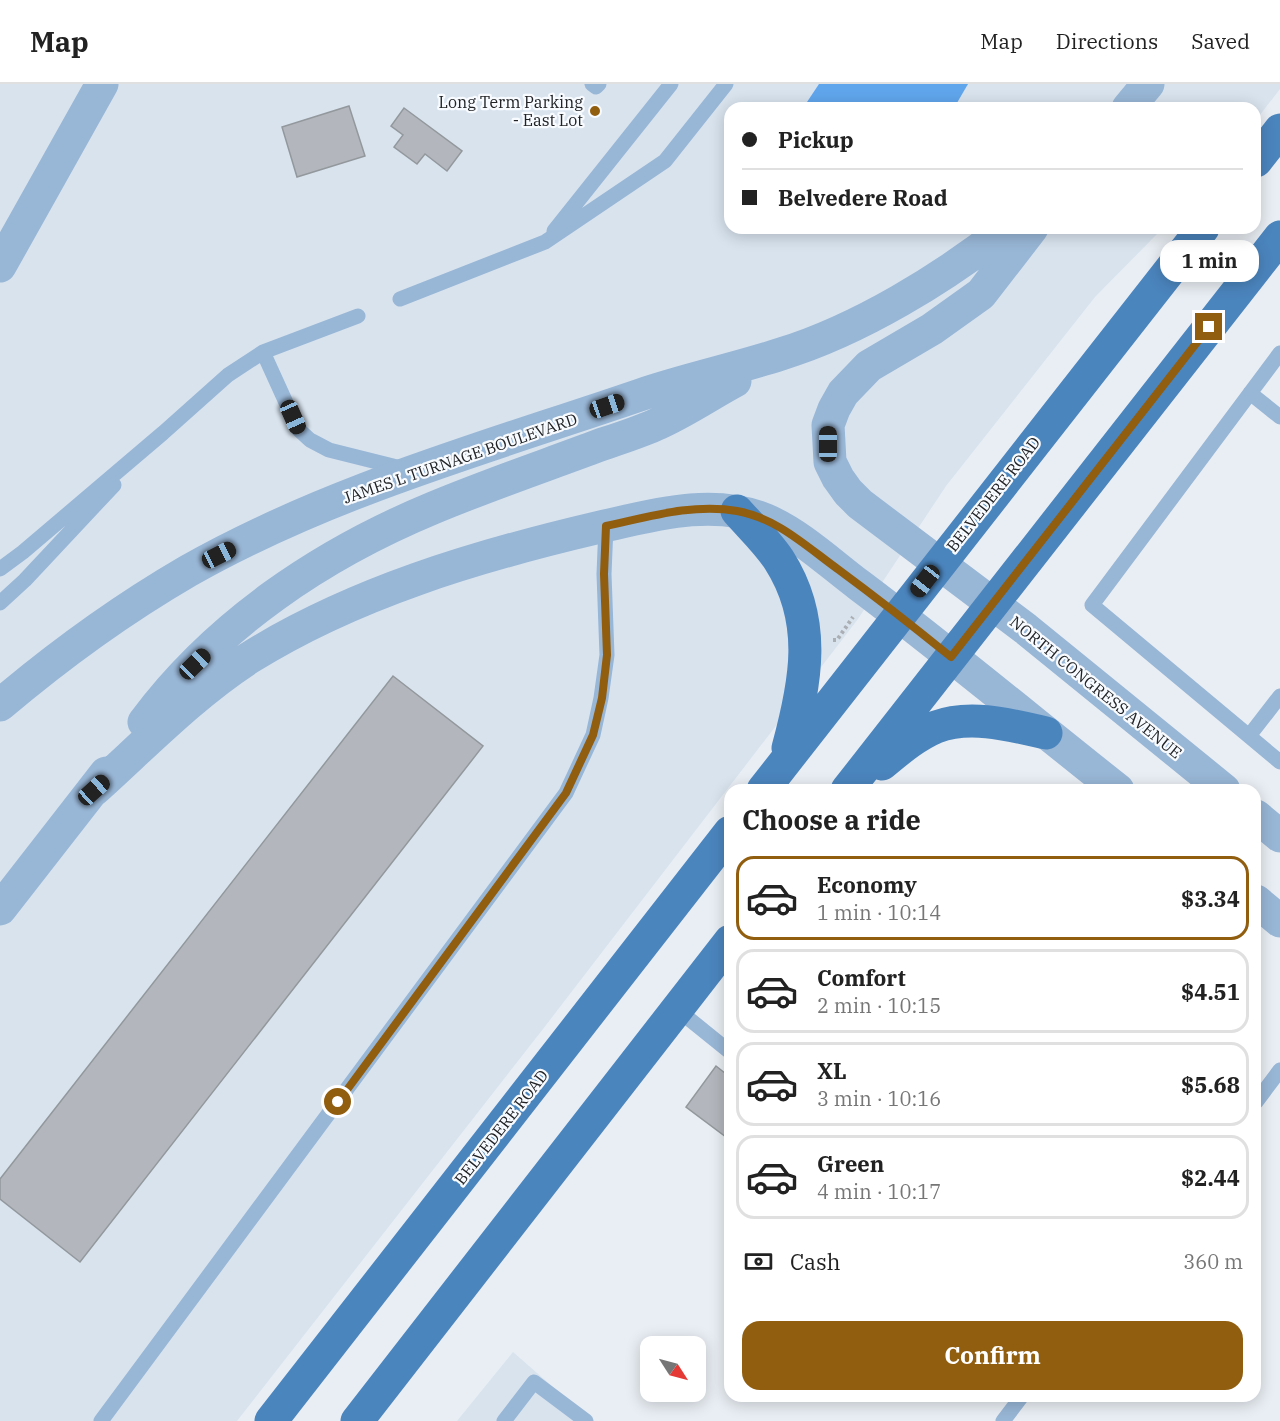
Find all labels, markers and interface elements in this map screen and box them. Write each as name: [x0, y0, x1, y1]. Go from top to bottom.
text: Map: [30, 23, 89, 60]
text: Map: [980, 27, 1023, 55]
text: Directions: [1056, 27, 1158, 55]
text: Saved: [1191, 27, 1250, 55]
place label: Long Term Parking - East Lot: [439, 92, 583, 130]
marker: Long Term Parking - East Lot: [588, 104, 602, 118]
text: Pickup: [778, 125, 854, 154]
text: Belvedere Road: [778, 183, 948, 212]
callout: 1 min: [1160, 240, 1258, 282]
text: 1 min: [1182, 247, 1238, 274]
route end: [1195, 313, 1222, 340]
car: [587, 392, 627, 420]
car: [277, 397, 309, 437]
street label: JAMES L TURNAGE BOULEVARD: [340, 408, 580, 508]
car: [819, 426, 837, 462]
street label: BELVEDERE ROAD: [942, 433, 1044, 555]
car: [199, 539, 239, 571]
car: [907, 561, 943, 601]
street label: NORTH CONGRESS AVENUE: [1006, 611, 1186, 763]
car: [176, 645, 214, 683]
car: [75, 771, 113, 809]
text: Choose a ride: [742, 802, 921, 837]
text: Economy: [817, 870, 917, 899]
icon: car: [745, 871, 799, 925]
text: $3.34: [1181, 884, 1240, 913]
text: 1 min · 10:14: [817, 899, 941, 926]
text: Comfort: [817, 963, 906, 992]
icon: car: [745, 964, 799, 1018]
text: $4.51: [1181, 977, 1240, 1006]
text: 2 min · 10:15: [817, 992, 941, 1019]
text: XL: [817, 1056, 847, 1085]
icon: car: [745, 1057, 799, 1111]
street label: BELVEDERE ROAD: [450, 1066, 552, 1188]
text: $5.68: [1181, 1070, 1240, 1099]
text: 3 min · 10:16: [817, 1085, 941, 1112]
route start: [324, 1088, 351, 1115]
text: Green: [817, 1149, 884, 1178]
icon: car: [745, 1150, 799, 1204]
text: $2.44: [1181, 1163, 1240, 1192]
text: 4 min · 10:17: [817, 1178, 941, 1205]
icon: cash: [742, 1245, 775, 1278]
text: Cash: [790, 1247, 841, 1276]
text: 360 m: [1183, 1248, 1243, 1275]
button: Confirm: [742, 1321, 1243, 1390]
north arrow: [640, 1336, 706, 1402]
map controls: [640, 1336, 706, 1402]

